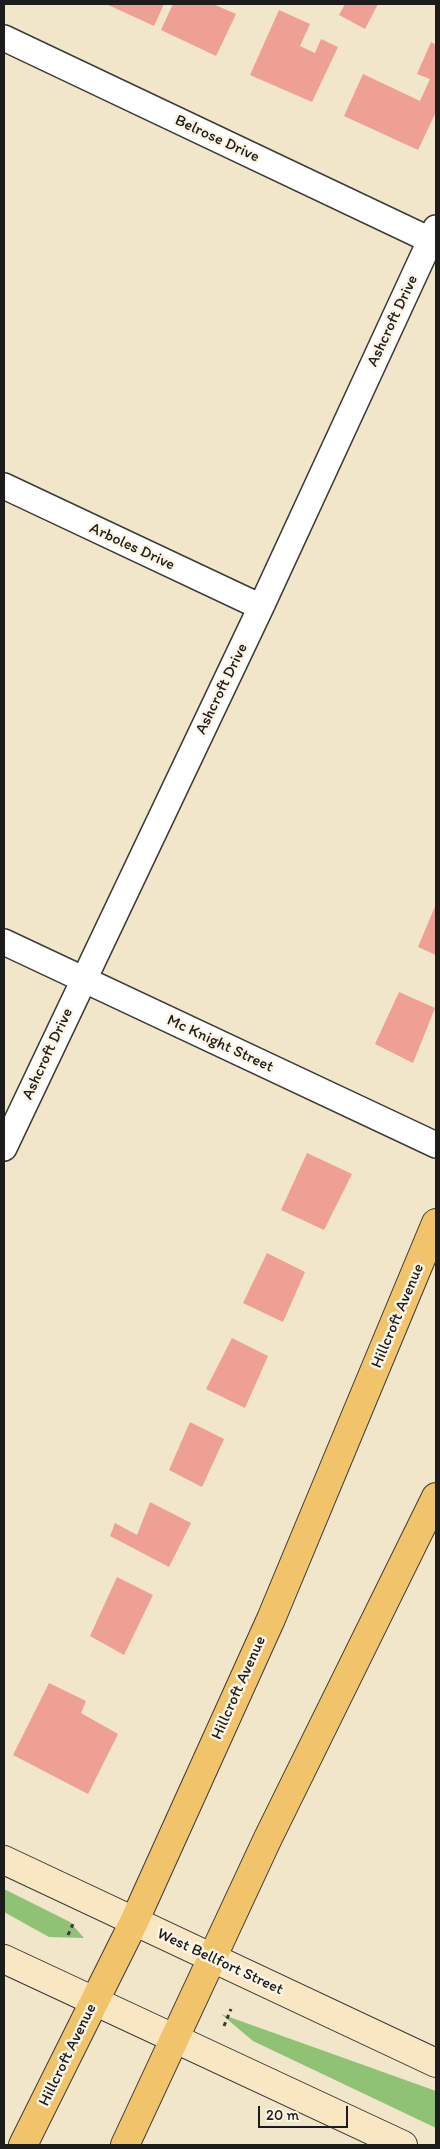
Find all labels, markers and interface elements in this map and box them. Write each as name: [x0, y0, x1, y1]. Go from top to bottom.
street label: Belrose Drive: [172, 111, 262, 167]
street label: Ashcroft Drive: [363, 272, 423, 370]
street label: Arboles Drive: [86, 519, 178, 575]
street label: Ashcroft Drive: [192, 640, 252, 738]
street label: Ashcroft Drive: [18, 1005, 78, 1103]
street label: Mc Knight Street: [164, 1011, 276, 1077]
street label: Hillcroft Avenue: [367, 1261, 429, 1371]
street label: Hillcroft Avenue: [208, 1633, 270, 1743]
street label: West Bellfort Street: [154, 1924, 286, 2000]
street label: Hillcroft Avenue: [35, 2001, 101, 2109]
scale bar: [260, 2096, 350, 2128]
text: 20 m: [266, 2106, 299, 2124]

